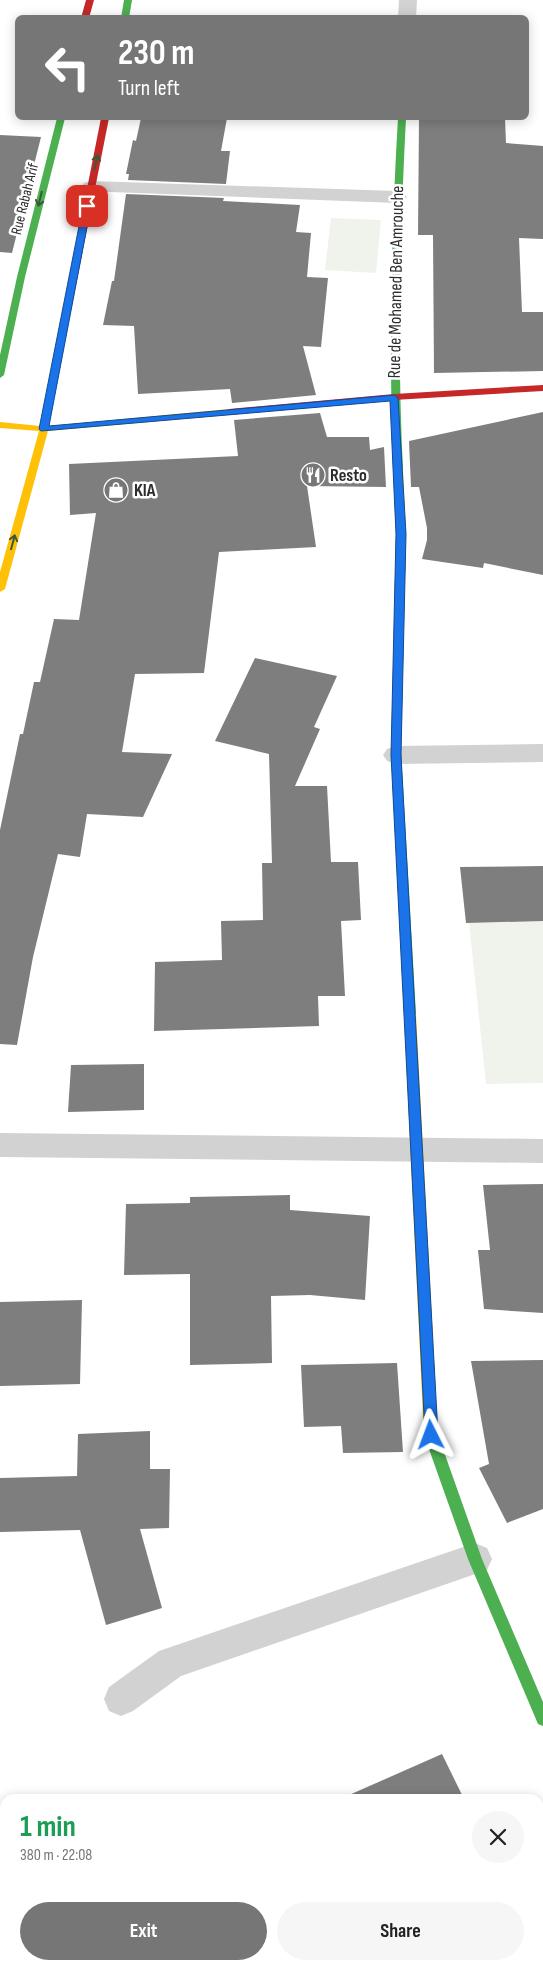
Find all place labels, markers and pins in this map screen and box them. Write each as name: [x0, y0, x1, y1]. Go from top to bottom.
pin: [66, 185, 108, 227]
restaurant icon: Resto: [300, 462, 326, 488]
place label: Resto: [330, 465, 367, 486]
shop icon: KIA: [103, 477, 129, 503]
place label: KIA: [134, 480, 156, 501]

